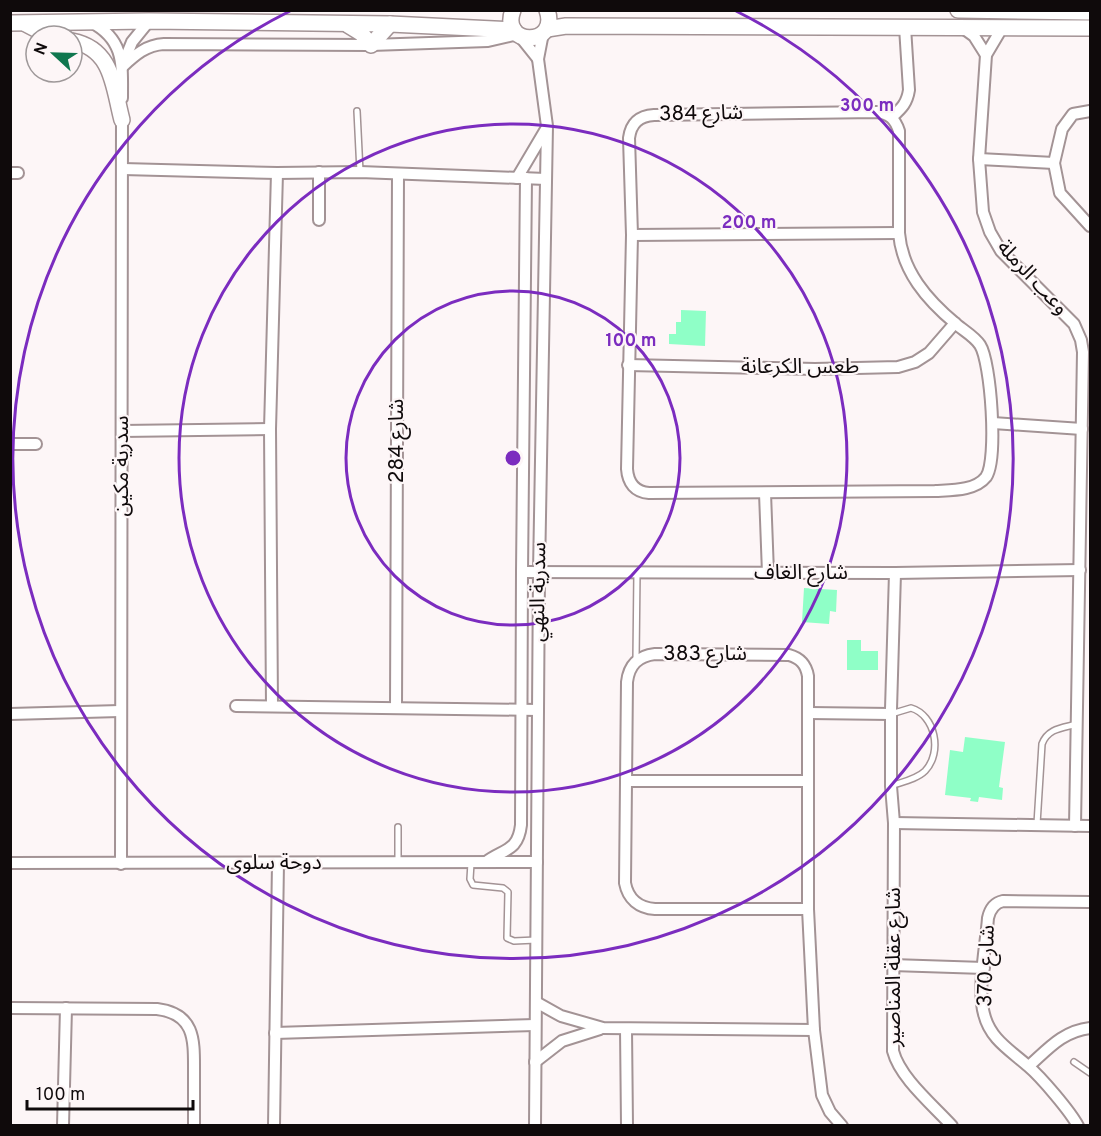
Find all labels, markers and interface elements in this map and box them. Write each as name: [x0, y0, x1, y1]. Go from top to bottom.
north arrow: [24, 24, 84, 84]
text: N: [31, 40, 53, 58]
text: 300 m: [840, 95, 894, 118]
street label: شارع 384: [659, 100, 743, 128]
text: 200 m: [721, 212, 777, 235]
street label: وعب الرملة: [990, 235, 1074, 321]
text: 100 m: [605, 330, 657, 353]
street label: طعس الكرعانة: [741, 354, 859, 381]
street label: شارع 284: [384, 399, 411, 483]
street label: سدرية مكين: [109, 416, 136, 517]
centre of rings: [503, 448, 523, 468]
street label: سدرية النهي: [525, 542, 554, 642]
street label: شارع الغاف: [754, 560, 848, 587]
street label: شارع 383: [663, 641, 747, 668]
street label: دوحة سلوى: [226, 850, 322, 877]
street label: شارع عقلة المناصير: [881, 887, 908, 1048]
street label: شارع 370: [972, 924, 1002, 1008]
scale bar: [27, 1073, 194, 1111]
text: 100 m: [36, 1084, 85, 1107]

